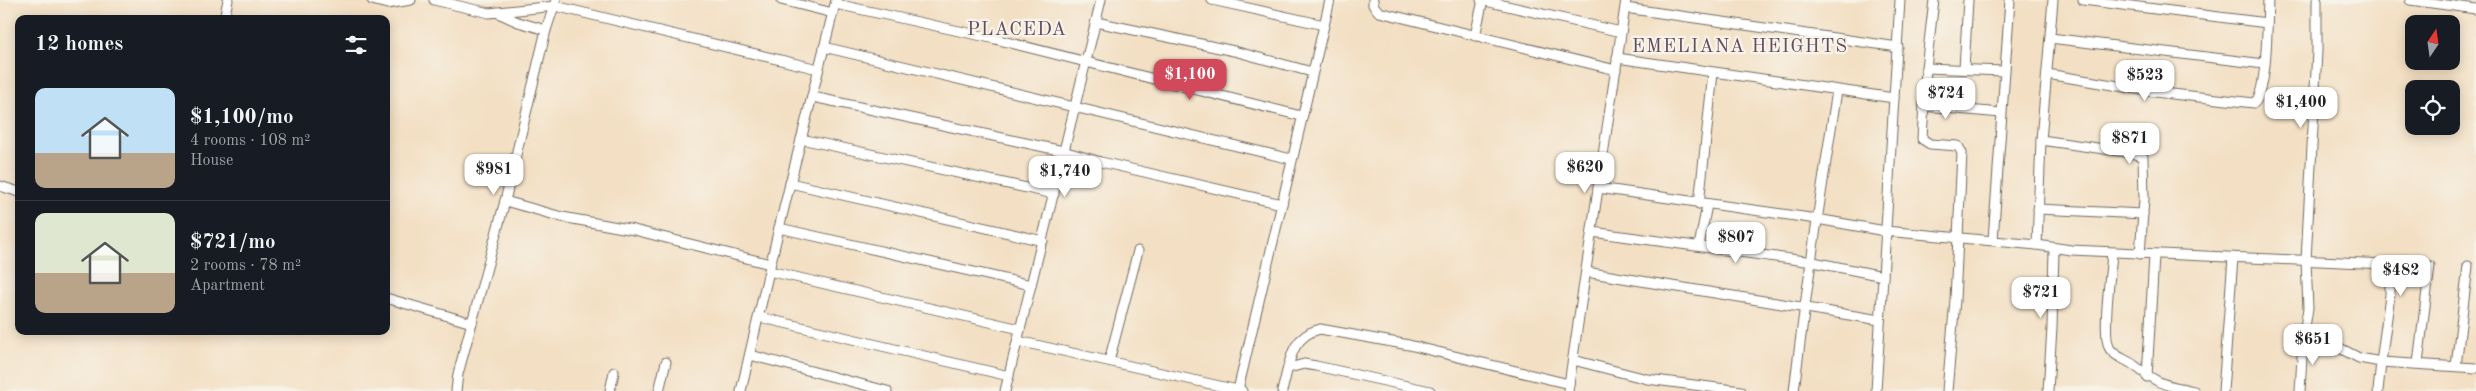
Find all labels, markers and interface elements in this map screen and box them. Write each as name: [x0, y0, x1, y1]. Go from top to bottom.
north arrow: [2405, 15, 2460, 70]
map controls: [2405, 15, 2460, 135]
district label: PLACEDA: [967, 21, 1067, 40]
icon: filters: [342, 31, 370, 59]
text: 12 homes: [35, 34, 123, 55]
district label: EMELIANA HEIGHTS: [1632, 38, 1848, 57]
pin: $1,100: [1149, 58, 1231, 101]
pin: $523: [2115, 59, 2175, 102]
text: $1,100: [1165, 67, 1215, 83]
text: $523: [2126, 68, 2164, 84]
pin: $724: [1916, 78, 1976, 120]
button: locate: [2405, 80, 2460, 135]
text: $724: [1927, 86, 1965, 102]
pin: $1,400: [2260, 86, 2342, 129]
text: $1,400: [2276, 95, 2326, 111]
text: $1,100/mo: [190, 107, 294, 128]
icon: home: [75, 108, 135, 168]
pin: $871: [2100, 122, 2160, 165]
text: $871: [2111, 131, 2149, 147]
text: 4 rooms · 108 m²: [190, 133, 310, 149]
pin: $620: [1555, 152, 1615, 194]
text: House: [190, 153, 233, 169]
pin: $981: [464, 154, 524, 196]
pin: $1,740: [1024, 156, 1106, 198]
text: $620: [1566, 160, 1604, 176]
text: $981: [475, 162, 513, 178]
text: $1,740: [1040, 164, 1090, 180]
pin: $807: [1706, 222, 1766, 264]
text: $807: [1717, 230, 1755, 246]
text: $721/mo: [190, 232, 276, 253]
icon: home: [75, 233, 135, 293]
pin: $482: [2371, 254, 2431, 297]
text: 2 rooms · 78 m²: [190, 258, 301, 274]
text: $482: [2382, 263, 2420, 279]
pin: $721: [2011, 276, 2071, 319]
text: Apartment: [190, 278, 265, 294]
text: $721: [2022, 285, 2060, 301]
pin: $651: [2283, 324, 2343, 366]
text: $651: [2294, 332, 2332, 348]

